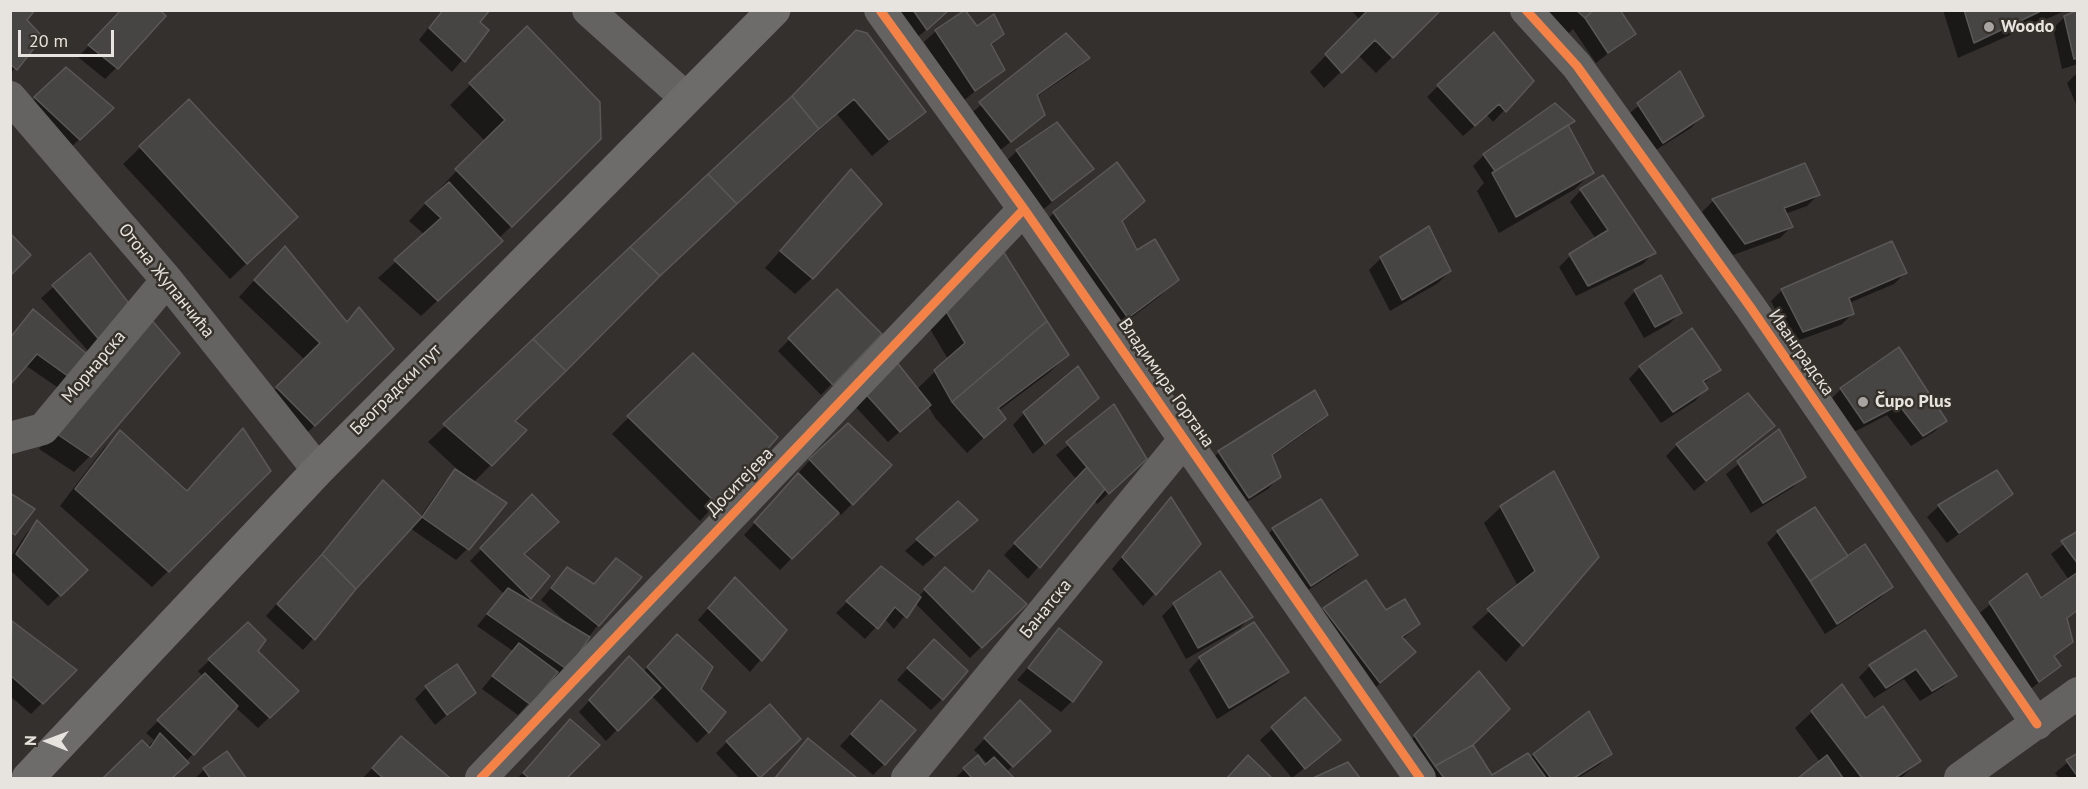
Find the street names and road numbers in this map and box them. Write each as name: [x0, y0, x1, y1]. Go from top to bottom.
street label: Отона Жупанчића: [113, 219, 219, 343]
street label: Иванградска: [1763, 306, 1839, 400]
street label: Владимира Гортана: [1113, 314, 1219, 452]
street label: Морнарска: [58, 326, 130, 408]
street label: Београдски пут: [346, 340, 446, 440]
street label: Доситејева: [702, 443, 778, 521]
street label: Банатска: [1016, 575, 1076, 643]

